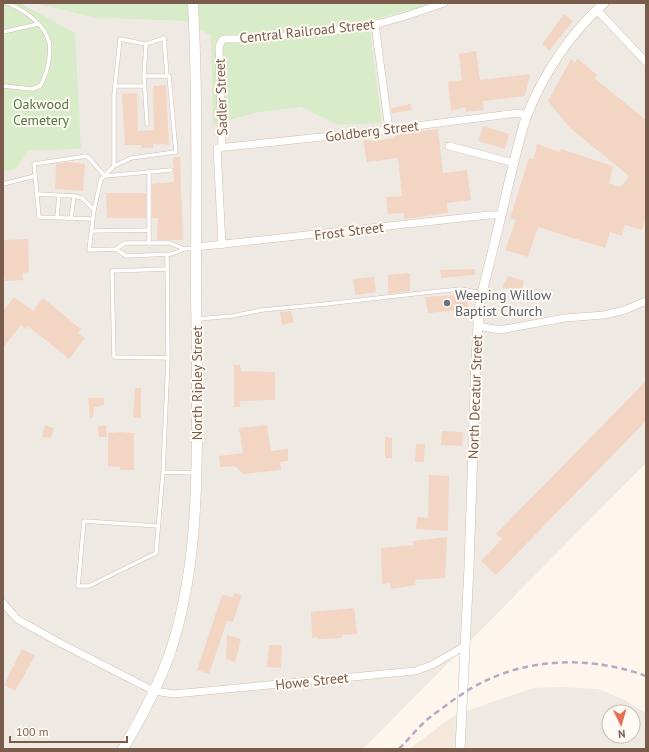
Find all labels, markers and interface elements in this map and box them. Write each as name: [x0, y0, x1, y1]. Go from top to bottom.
street label: Central Railroad Street: [239, 15, 376, 47]
street label: Sadler Street: [211, 58, 231, 136]
park label: Oakwood Cemetery: [13, 95, 70, 129]
street label: Goldberg Street: [324, 116, 420, 146]
street label: Frost Street: [313, 218, 385, 244]
place label: Weeping Willow Baptist Church: [455, 286, 552, 320]
marker: Weeping Willow Baptist Church: [442, 298, 452, 308]
street label: North Ripley Street: [188, 326, 206, 440]
street label: North Decatur Street: [464, 334, 486, 459]
street label: Howe Street: [275, 668, 350, 694]
north arrow: [601, 704, 641, 744]
scale bar: [10, 718, 127, 744]
text: 100 m: [16, 724, 49, 739]
text: N: [618, 727, 626, 741]

